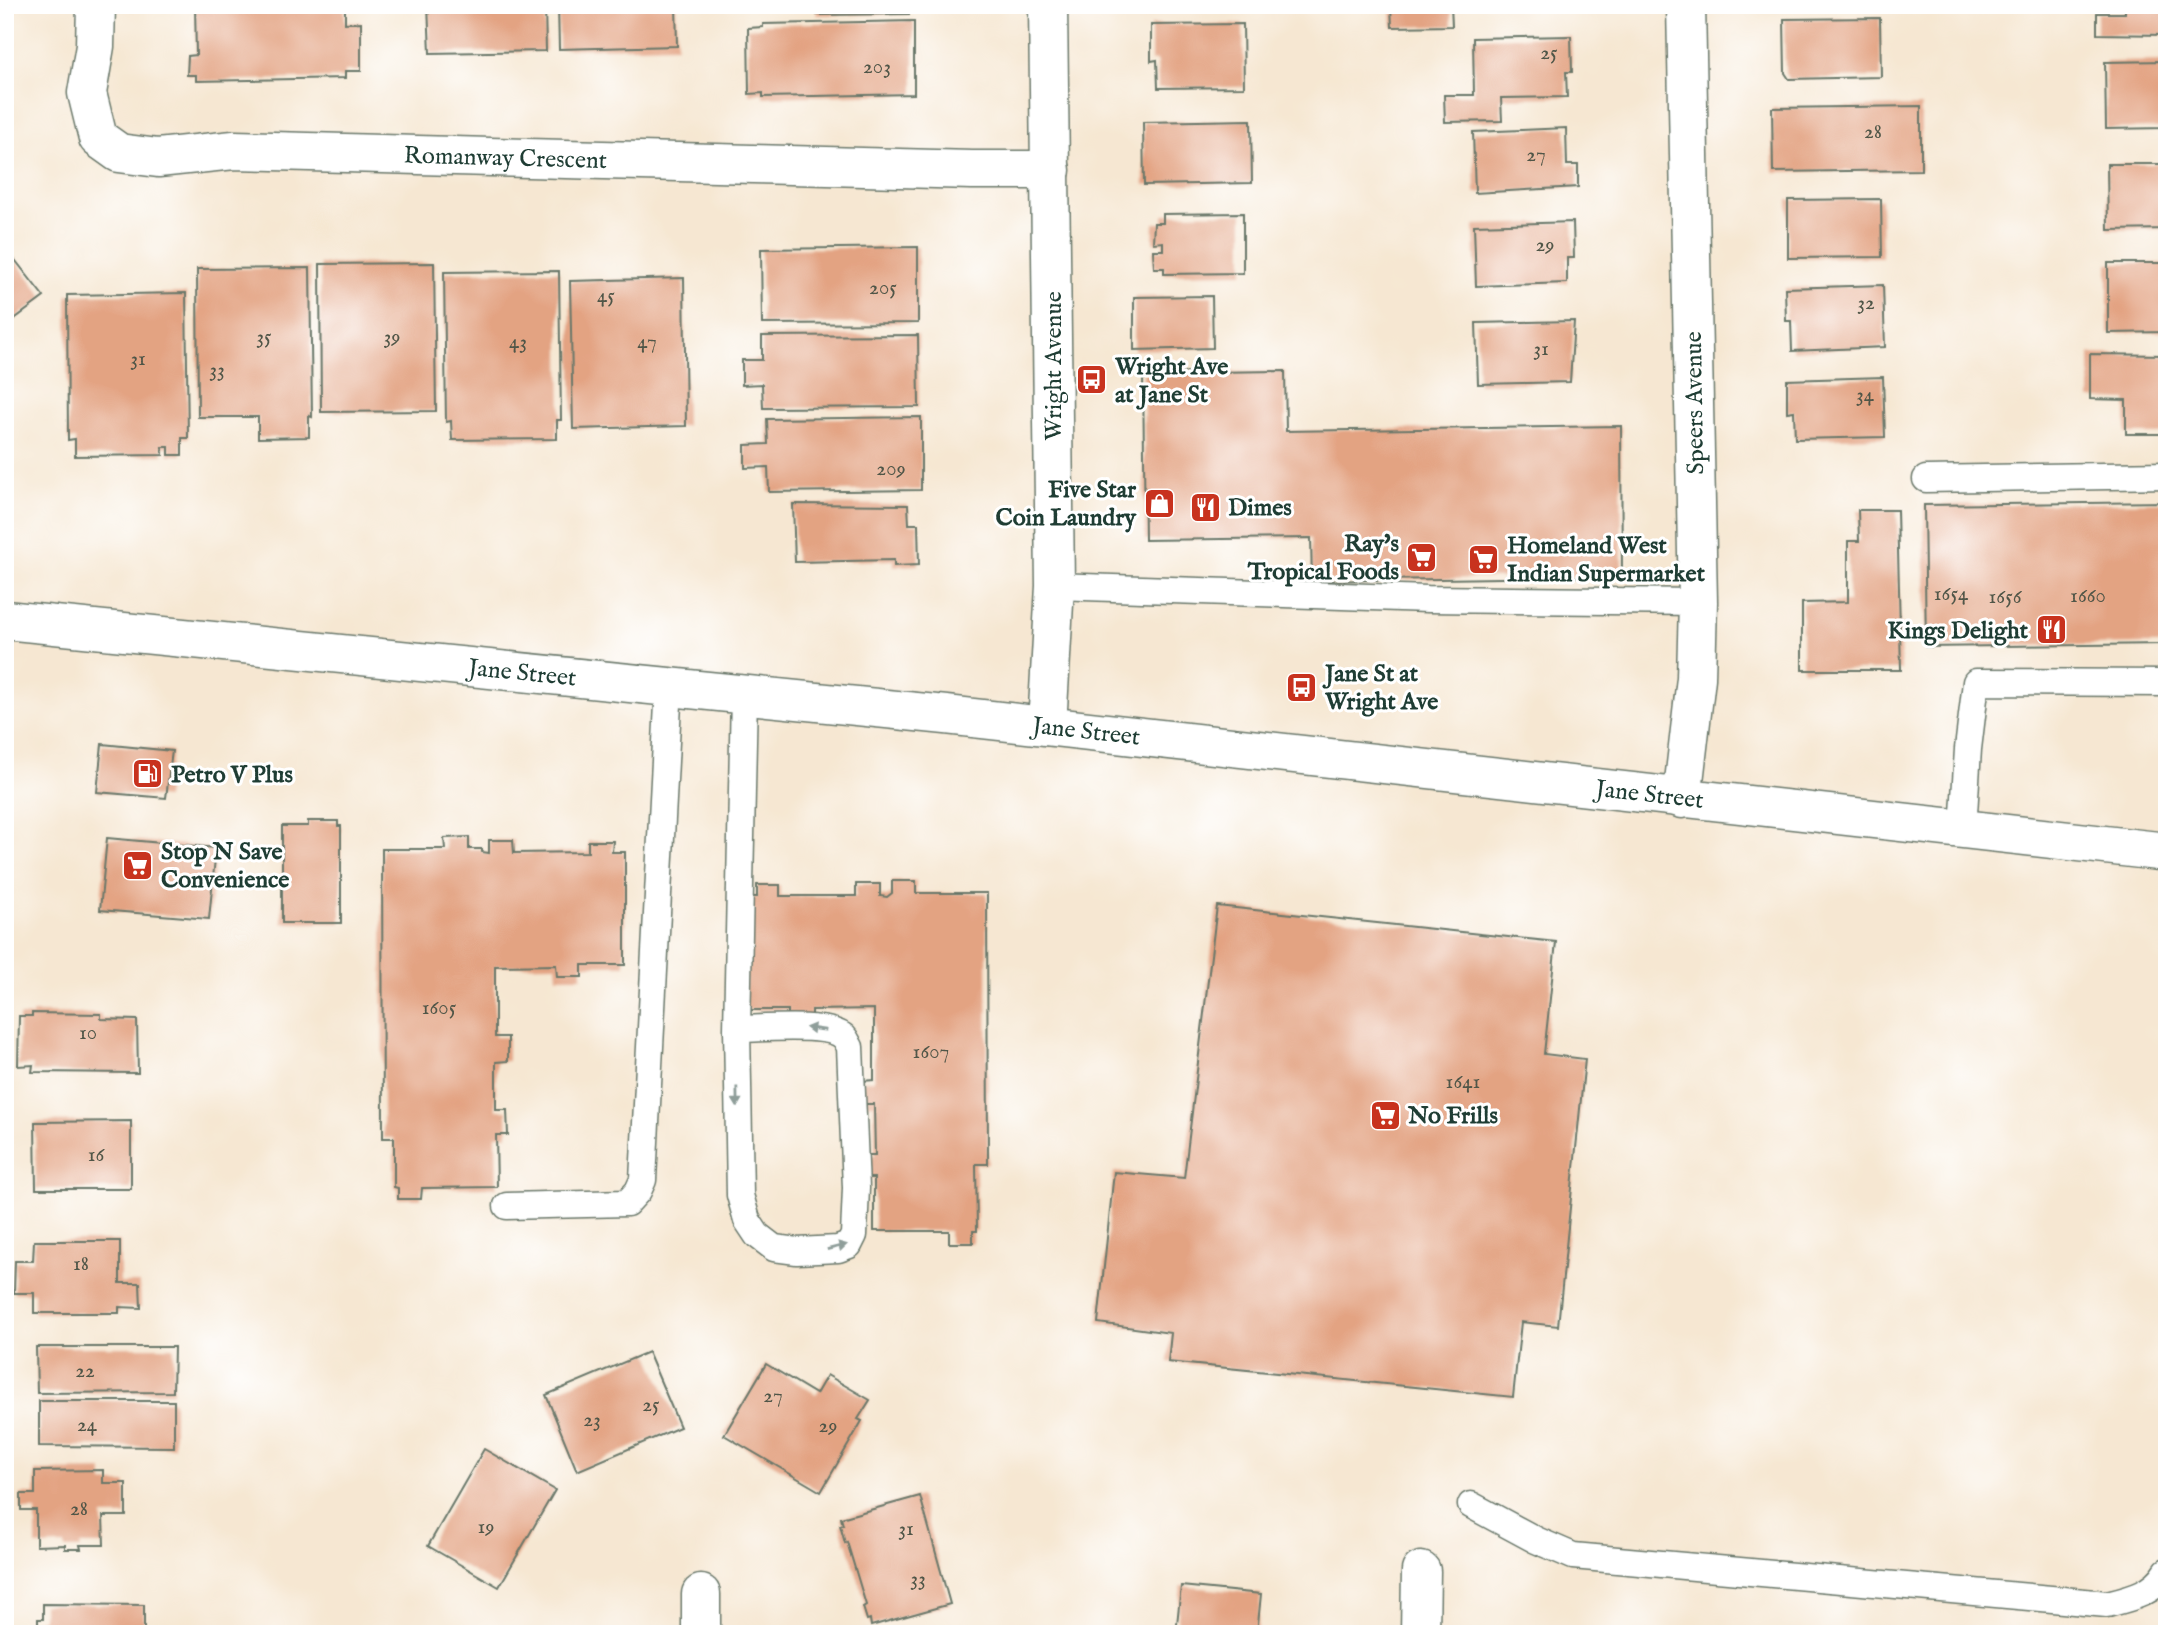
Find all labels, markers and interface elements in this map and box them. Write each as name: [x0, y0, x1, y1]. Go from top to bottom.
house number: 25: [1540, 40, 1558, 67]
house number: 203: [863, 54, 891, 81]
house number: 28: [1864, 119, 1882, 146]
street label: Romanway Crescent: [403, 141, 607, 177]
house number: 27: [1526, 142, 1546, 169]
house number: 29: [1535, 232, 1555, 259]
house number: 205: [869, 275, 897, 302]
house number: 45: [597, 283, 615, 310]
house number: 32: [1857, 290, 1875, 317]
street label: Wright Avenue: [1039, 291, 1070, 441]
house number: 35: [256, 324, 272, 351]
house number: 39: [383, 324, 401, 351]
house number: 43: [509, 329, 527, 356]
house number: 47: [637, 329, 657, 356]
street label: Speers Avenue: [1679, 331, 1712, 475]
house number: 31: [1533, 336, 1549, 363]
house number: 31: [130, 346, 146, 373]
place label: Wright Ave at Jane St: [1114, 352, 1228, 411]
house number: 33: [209, 357, 225, 384]
bus stop icon: Wright Ave at Jane St: [1075, 363, 1109, 397]
house number: 34: [1856, 382, 1875, 409]
house number: 209: [876, 456, 906, 483]
place label: Five Star Coin Laundry: [995, 475, 1137, 534]
shop icon: Five Star Coin Laundry: [1142, 486, 1176, 520]
restaurant icon: Dimes: [1188, 490, 1222, 524]
place label: Dimes: [1228, 493, 1292, 524]
place label: Ray's Tropical Foods: [1247, 529, 1400, 588]
place label: Homeland West Indian Supermarket: [1507, 531, 1706, 590]
supermarket icon: Ray's Tropical Foods: [1405, 540, 1439, 574]
supermarket icon: Homeland West Indian Supermarket: [1467, 542, 1501, 576]
house number: 1654: [1934, 581, 1969, 608]
house number: 1660: [2070, 583, 2106, 610]
house number: 1656: [1988, 584, 2023, 611]
restaurant icon: Kings Delight: [2034, 613, 2068, 647]
place label: Kings Delight: [1888, 616, 2029, 647]
street label: Jane Street: [464, 653, 578, 695]
place label: Jane St at Wright Ave: [1322, 659, 1438, 718]
bus stop icon: Jane St at Wright Ave: [1285, 670, 1319, 704]
street label: Jane Street: [1028, 710, 1142, 754]
fuel station icon: Petro V Plus: [131, 757, 165, 791]
place label: Petro V Plus: [171, 760, 293, 791]
street label: Jane Street: [1591, 774, 1705, 817]
place label: Stop N Save Convenience: [161, 837, 289, 896]
supermarket icon: Stop N Save Convenience: [121, 848, 155, 882]
house number: 1605: [422, 995, 457, 1022]
house number: 10: [79, 1020, 97, 1047]
one-way arrow: [805, 1023, 827, 1034]
house number: 1607: [913, 1039, 949, 1066]
house number: 1641: [1446, 1069, 1480, 1096]
one-way arrow: [732, 1087, 743, 1109]
supermarket icon: No Frills: [1368, 1098, 1402, 1132]
place label: No Frills: [1407, 1101, 1499, 1132]
house number: 16: [88, 1142, 105, 1169]
one-way arrow: [827, 1241, 849, 1252]
house number: 18: [73, 1251, 89, 1278]
house number: 22: [75, 1358, 95, 1385]
house number: 27: [763, 1383, 783, 1410]
house number: 25: [642, 1392, 660, 1419]
house number: 23: [583, 1407, 601, 1434]
house number: 24: [77, 1412, 98, 1439]
house number: 29: [818, 1413, 838, 1440]
house number: 28: [70, 1496, 88, 1523]
house number: 19: [478, 1514, 495, 1541]
house number: 31: [898, 1516, 914, 1543]
house number: 33: [910, 1566, 926, 1593]

